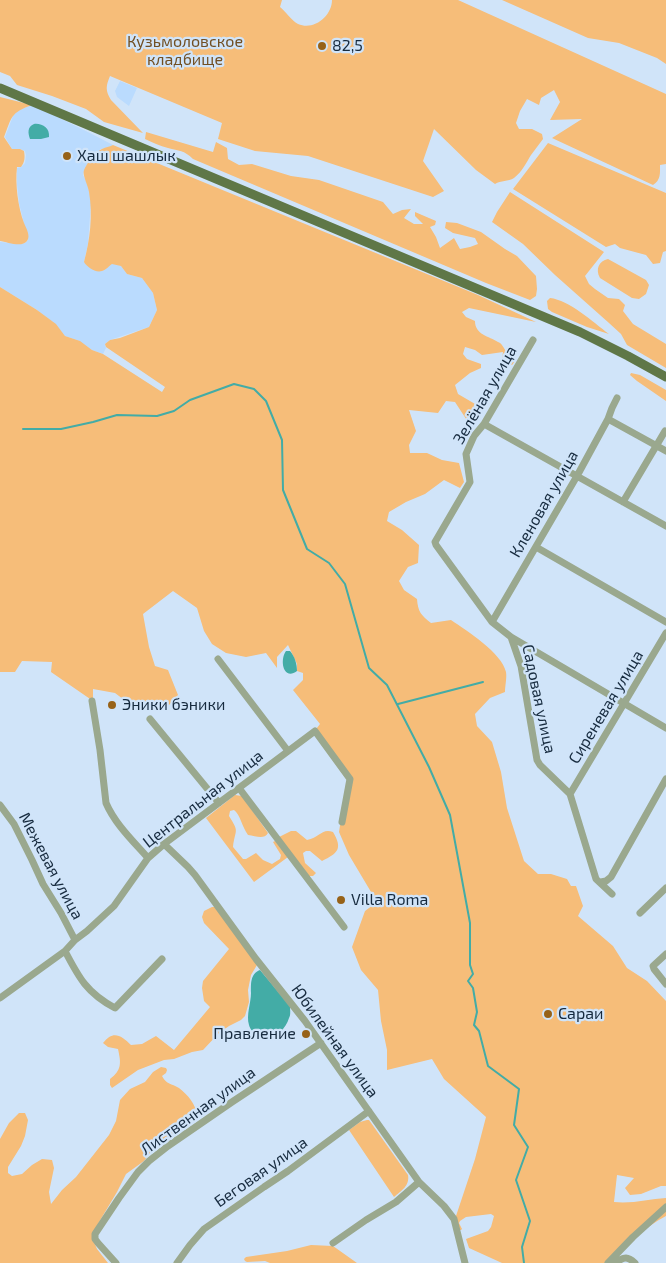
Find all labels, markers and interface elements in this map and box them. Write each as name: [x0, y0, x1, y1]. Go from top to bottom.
park label: Кузьмоловское кладбище: [127, 32, 243, 70]
place label: 82,5: [332, 36, 363, 56]
marker: 82,5: [316, 40, 328, 52]
place label: Хаш шашлык: [77, 146, 176, 166]
marker: Хаш шашлык: [61, 150, 73, 162]
street label: Зелёная улица: [449, 342, 521, 448]
street label: Кленовая улица: [506, 447, 582, 561]
street label: Садовая улица: [518, 643, 560, 755]
street label: Сиреневая улица: [565, 647, 647, 767]
place label: Эники бэники: [122, 695, 225, 715]
marker: Эники бэники: [106, 699, 118, 711]
street label: Центральная улица: [139, 746, 267, 852]
street label: Межевая улица: [15, 809, 87, 923]
place label: Villa Roma: [351, 890, 428, 910]
marker: Villa Roma: [335, 894, 347, 906]
street label: Юбилейная улица: [287, 981, 383, 1101]
place label: Сараи: [558, 1004, 604, 1024]
marker: Сараи: [542, 1008, 554, 1020]
place label: Правление: [213, 1024, 296, 1044]
marker: Правление: [300, 1028, 312, 1040]
street label: Лиственная улица: [137, 1063, 259, 1159]
street label: Беговая улица: [211, 1133, 311, 1211]

